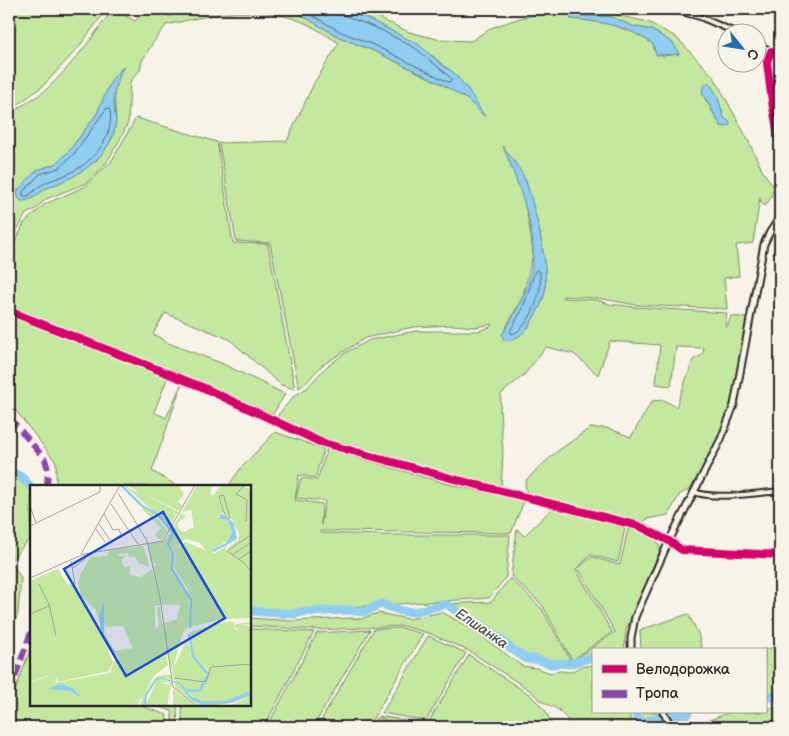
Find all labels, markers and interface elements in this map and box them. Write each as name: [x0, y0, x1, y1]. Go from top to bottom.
north arrow: [716, 22, 766, 72]
text: С: [743, 46, 763, 63]
inset map: [30, 485, 251, 706]
water label: Елшанка: [452, 605, 511, 652]
legend: [592, 648, 766, 714]
text: Велодорожка: [636, 660, 730, 679]
text: Тропа: [636, 684, 679, 703]

